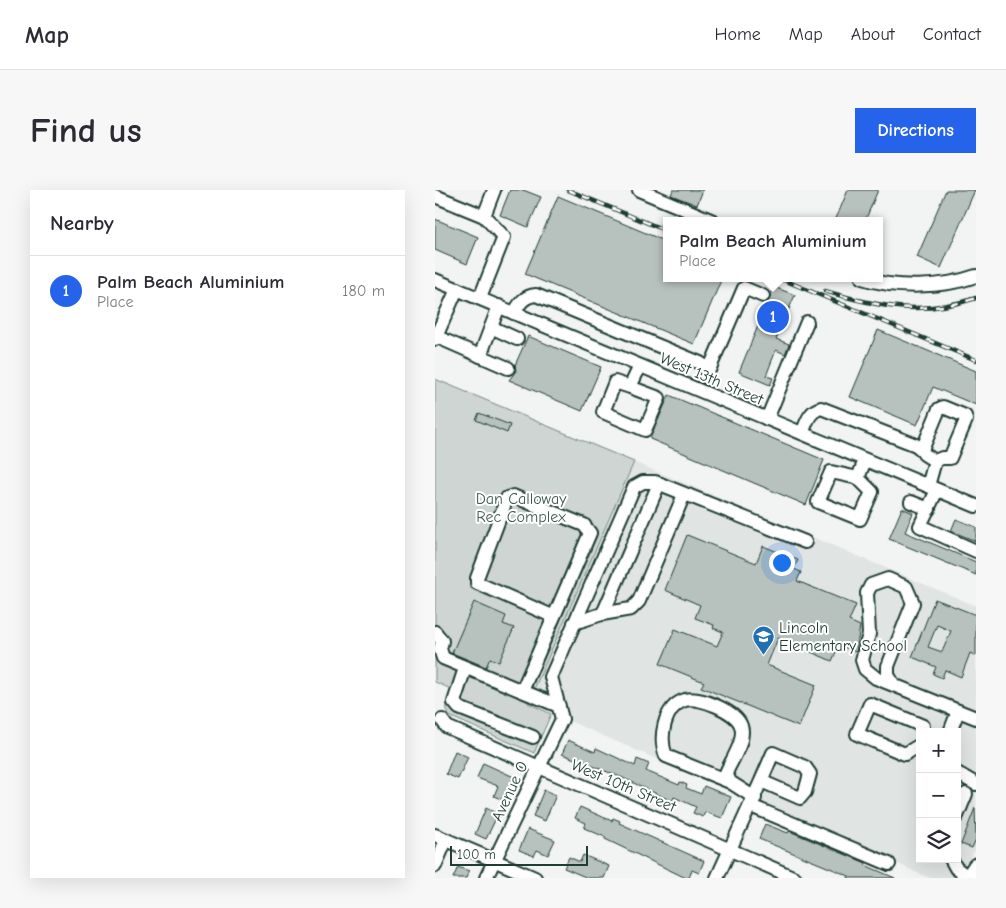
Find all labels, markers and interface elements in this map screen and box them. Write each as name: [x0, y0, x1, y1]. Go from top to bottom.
text: Map: [25, 21, 69, 49]
text: Home: [714, 24, 761, 45]
text: Map: [789, 24, 823, 45]
text: About: [851, 24, 895, 45]
text: Contact: [923, 24, 981, 45]
button: Directions: [855, 108, 976, 153]
text: Find us: [30, 110, 142, 151]
text: Nearby: [50, 211, 114, 235]
popup: [663, 217, 883, 282]
text: Palm Beach Aluminium: [679, 230, 867, 252]
text: Place: [679, 252, 716, 270]
text: Palm Beach Aluminium: [97, 271, 284, 293]
text: 1: [63, 282, 69, 300]
text: 180 m: [342, 282, 385, 300]
text: Place: [97, 293, 133, 311]
pin: 1: [757, 298, 789, 336]
street label: West 13th Street: [657, 349, 766, 409]
park label: Dan Calloway Rec Complex: [476, 490, 567, 526]
your location: [769, 550, 795, 576]
place label: Lincoln Elementary School: [779, 619, 907, 655]
school or university icon: Lincoln Elementary School: [751, 624, 775, 655]
map controls: [916, 728, 961, 863]
button: +: [916, 728, 961, 773]
street label: West 10th Street: [569, 756, 679, 816]
street label: Avenue O: [488, 758, 532, 824]
button: −: [916, 773, 961, 818]
button: layers: [916, 818, 961, 863]
scale bar: [450, 843, 587, 866]
text: 100 m: [457, 846, 496, 863]

